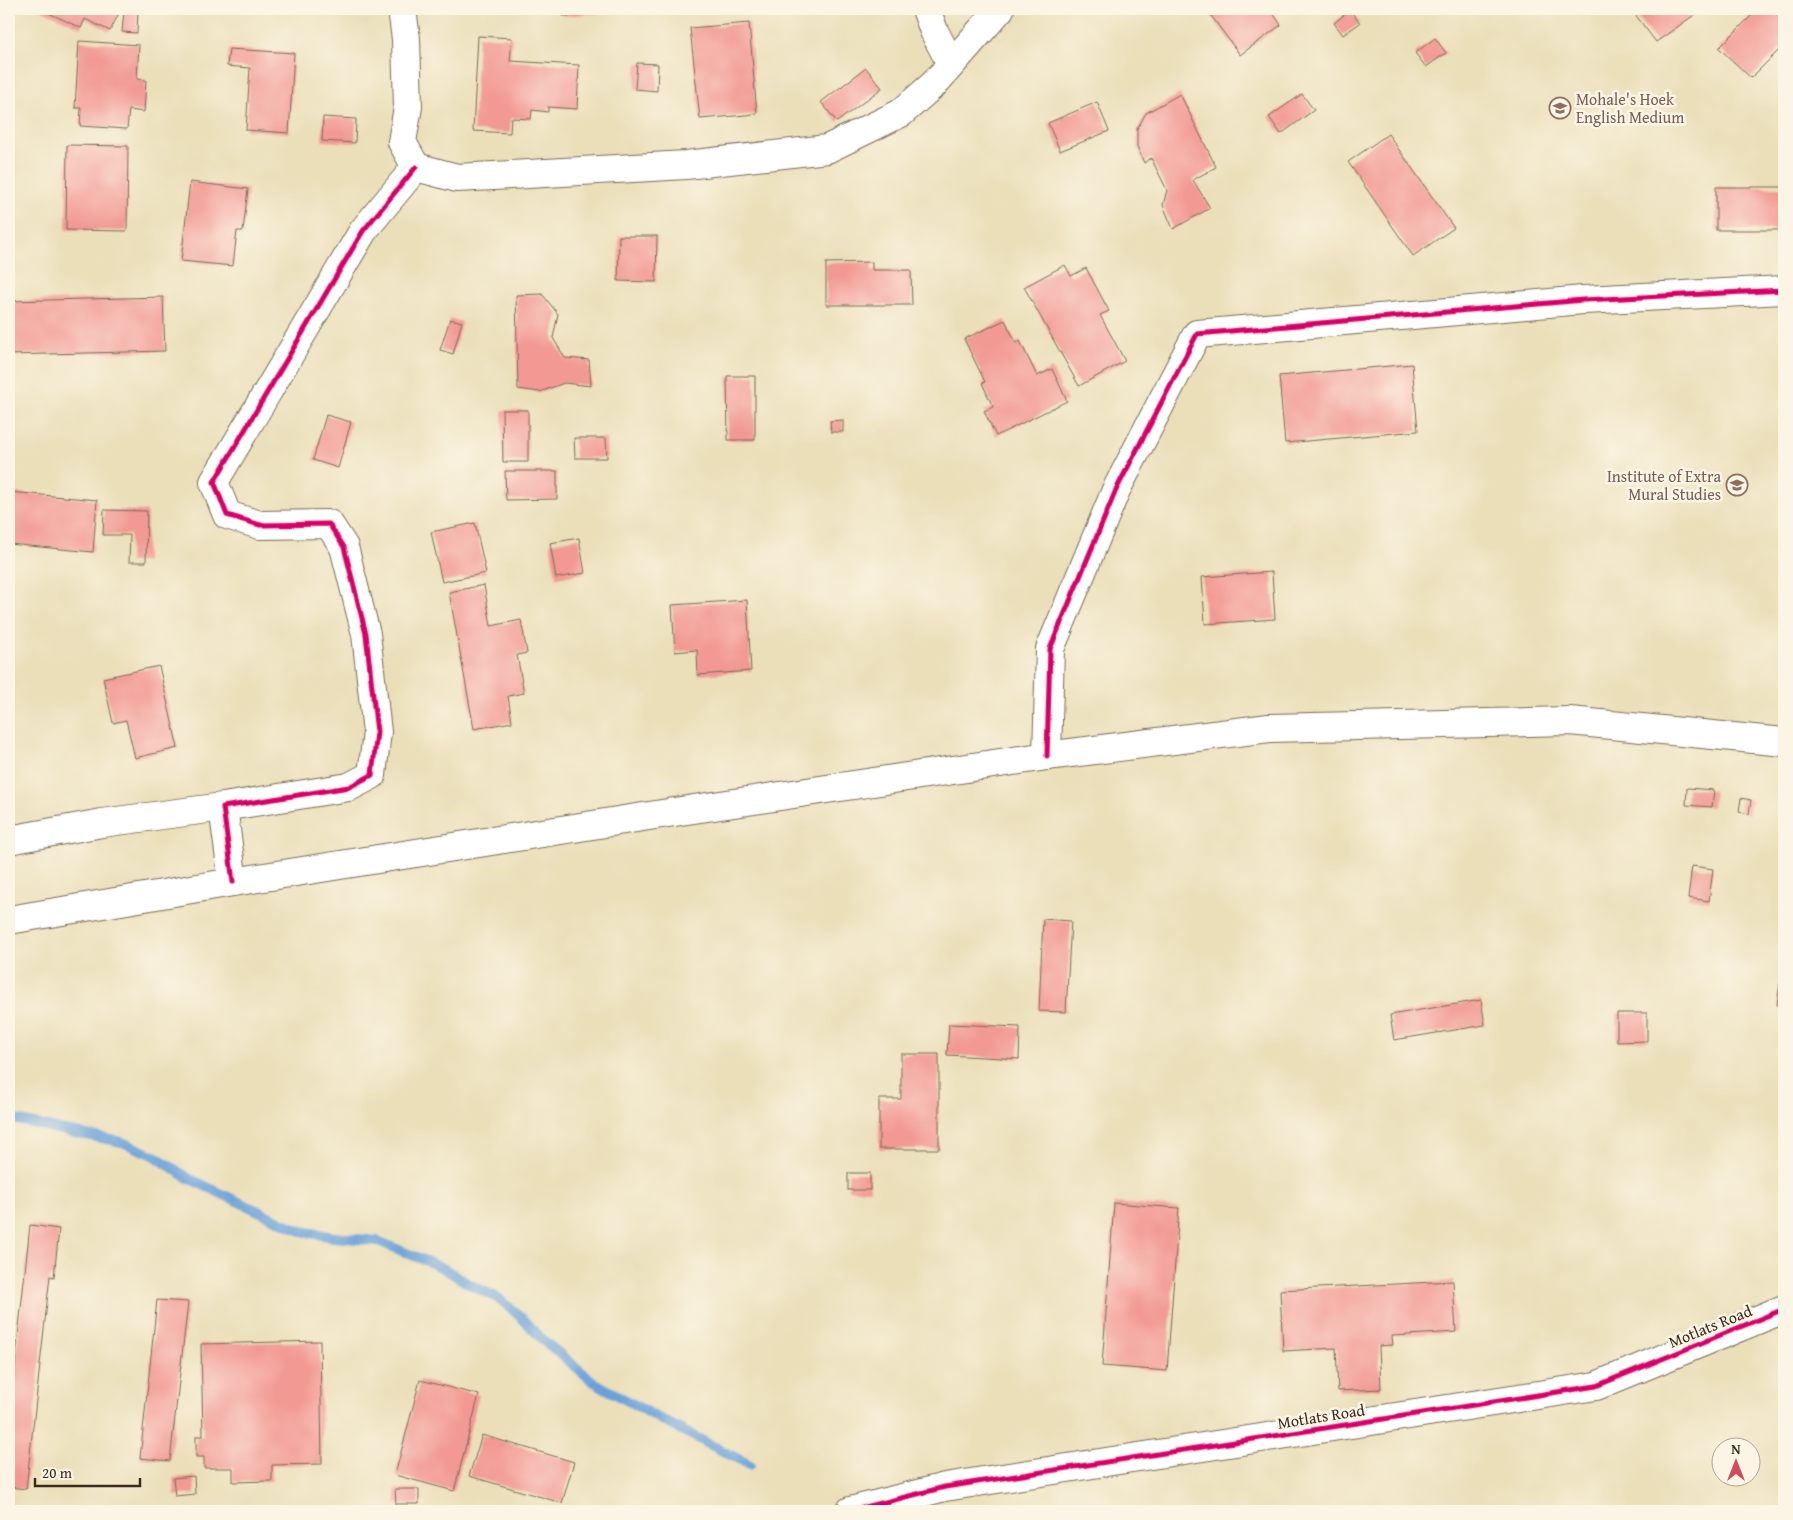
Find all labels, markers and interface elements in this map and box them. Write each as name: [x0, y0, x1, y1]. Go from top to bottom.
place label: Mohale's Hoek English Medium: [1576, 87, 1684, 129]
school or university icon: Mohale's Hoek English Medium: [1548, 96, 1572, 120]
place label: Institute of Extra Mural Studies: [1607, 464, 1721, 506]
school or university icon: Institute of Extra Mural Studies: [1725, 473, 1749, 497]
street label: Motlats Road: [1665, 1298, 1756, 1354]
street label: Motlats Road: [1276, 1397, 1367, 1435]
north arrow: [1710, 1438, 1760, 1488]
text: N: [1731, 1439, 1741, 1459]
scale bar: [35, 1455, 140, 1487]
text: 20 m: [42, 1462, 73, 1483]

